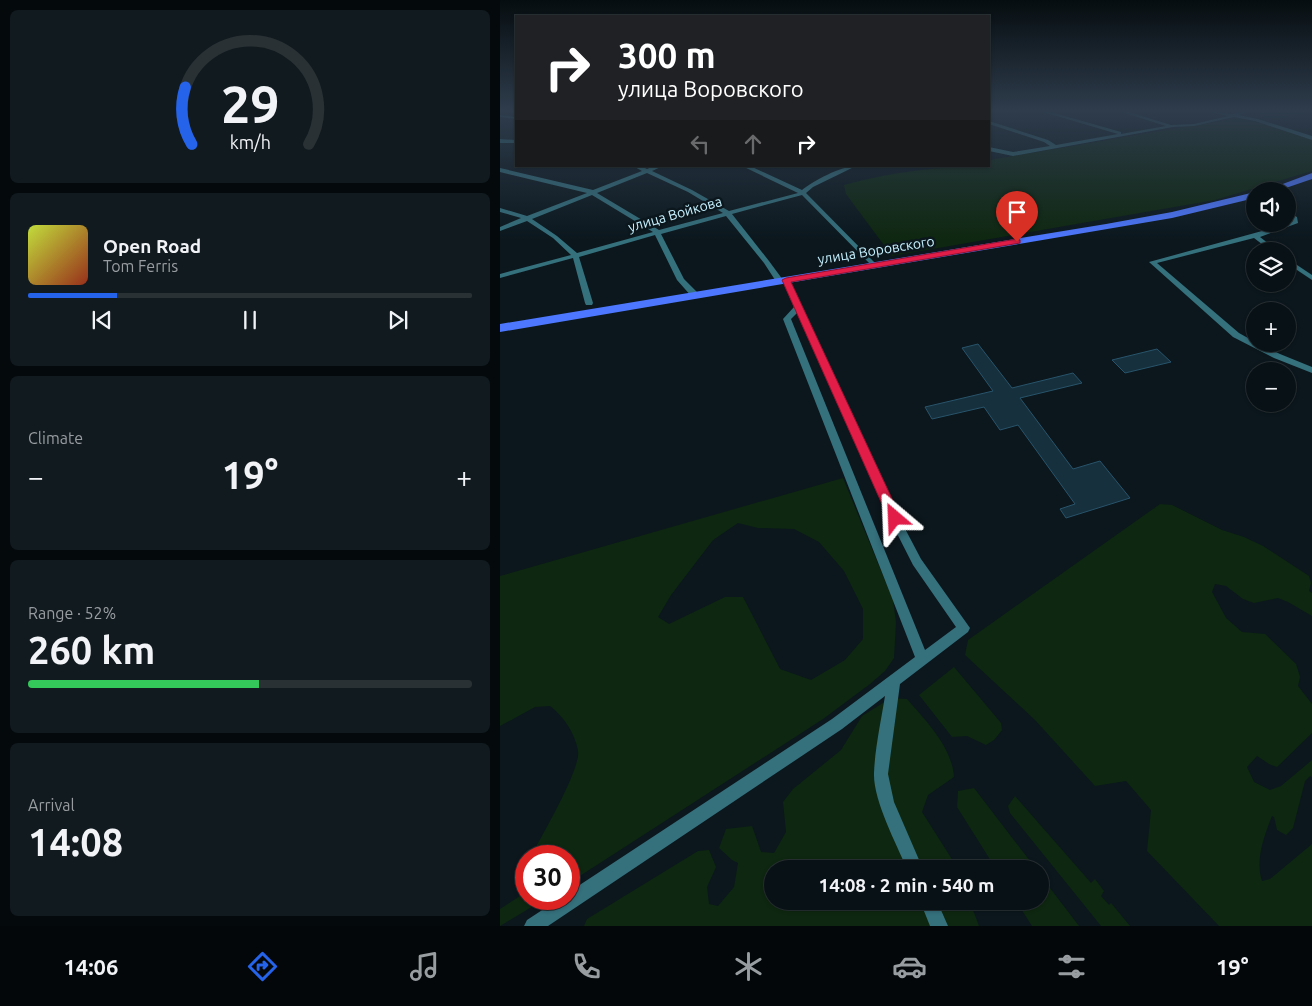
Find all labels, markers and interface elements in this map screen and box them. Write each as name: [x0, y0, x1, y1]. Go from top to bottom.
icon: right: [535, 35, 600, 100]
text: 300 m: [618, 35, 716, 75]
text: 29: [221, 75, 279, 133]
text: улица Воровского: [618, 76, 804, 101]
icon: left: [686, 130, 714, 158]
icon: ahead: [739, 130, 767, 158]
icon: right: [792, 130, 820, 158]
text: km/h: [229, 132, 271, 152]
map controls: [1246, 182, 1296, 412]
button: sound: [1246, 182, 1296, 232]
pin: [996, 191, 1038, 242]
street label: улица Войкова: [626, 193, 724, 235]
icon: arrive: [1003, 198, 1031, 226]
street label: улица Воровского: [816, 233, 936, 267]
text: Open Road: [103, 235, 201, 257]
button: layers: [1246, 242, 1296, 292]
text: Tom Ferris: [103, 257, 178, 275]
button: +: [1246, 302, 1296, 352]
icon: previous: [88, 306, 116, 334]
icon: pause: [236, 306, 264, 334]
icon: next: [384, 306, 412, 334]
button: −: [1246, 362, 1296, 412]
text: Climate: [28, 429, 83, 447]
text: 19°: [222, 454, 278, 496]
text: −: [28, 461, 44, 492]
text: +: [456, 461, 472, 492]
position arrow: [868, 491, 920, 543]
text: Range · 52%: [28, 604, 116, 622]
text: 260 km: [28, 629, 155, 671]
text: Arrival: [28, 796, 75, 814]
text: 14:08: [28, 821, 123, 863]
speed limit sign: 30: [515, 845, 580, 910]
text: 14:08 · 2 min · 540 m: [819, 874, 994, 896]
icon: directions: [245, 949, 280, 984]
icon: music: [407, 949, 442, 984]
icon: phone: [569, 949, 604, 984]
icon: climate: [731, 949, 766, 984]
icon: car: [892, 949, 927, 984]
icon: filters: [1054, 949, 1089, 984]
text: 14:06: [63, 954, 118, 979]
text: 19°: [1216, 954, 1249, 979]

